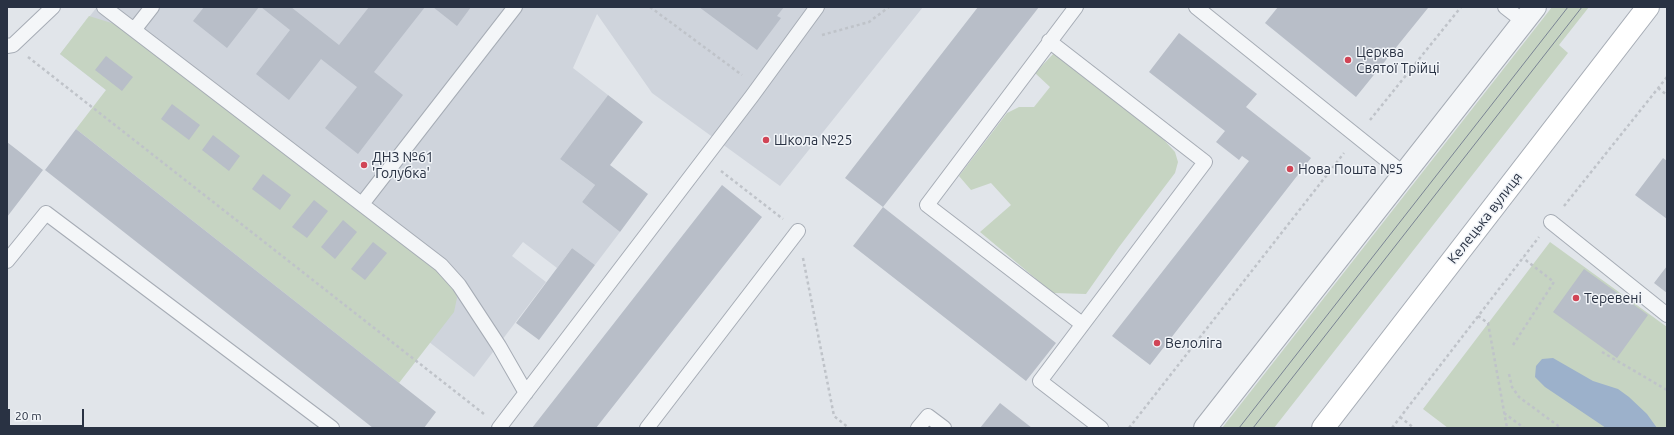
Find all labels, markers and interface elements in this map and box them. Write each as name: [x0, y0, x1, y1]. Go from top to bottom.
place label: Церква Святої Трійці: [1356, 44, 1440, 76]
marker: Церква Святої Трійці: [1343, 55, 1353, 65]
place label: Школа №25: [774, 132, 853, 148]
marker: Школа №25: [761, 135, 771, 145]
place label: ДНЗ №61 'Голубка': [372, 149, 434, 182]
marker: ДНЗ №61 'Голубка': [359, 160, 369, 170]
place label: Нова Пошта №5: [1298, 161, 1403, 177]
marker: Нова Пошта №5: [1285, 164, 1295, 174]
street label: Келецька вулиця: [1444, 169, 1526, 267]
place label: Теревені: [1584, 290, 1642, 306]
marker: Теревені: [1571, 293, 1581, 303]
place label: Велоліга: [1165, 335, 1222, 351]
marker: Велоліга: [1152, 338, 1162, 348]
scale bar: [10, 401, 86, 427]
text: 20 m: [15, 409, 42, 422]

